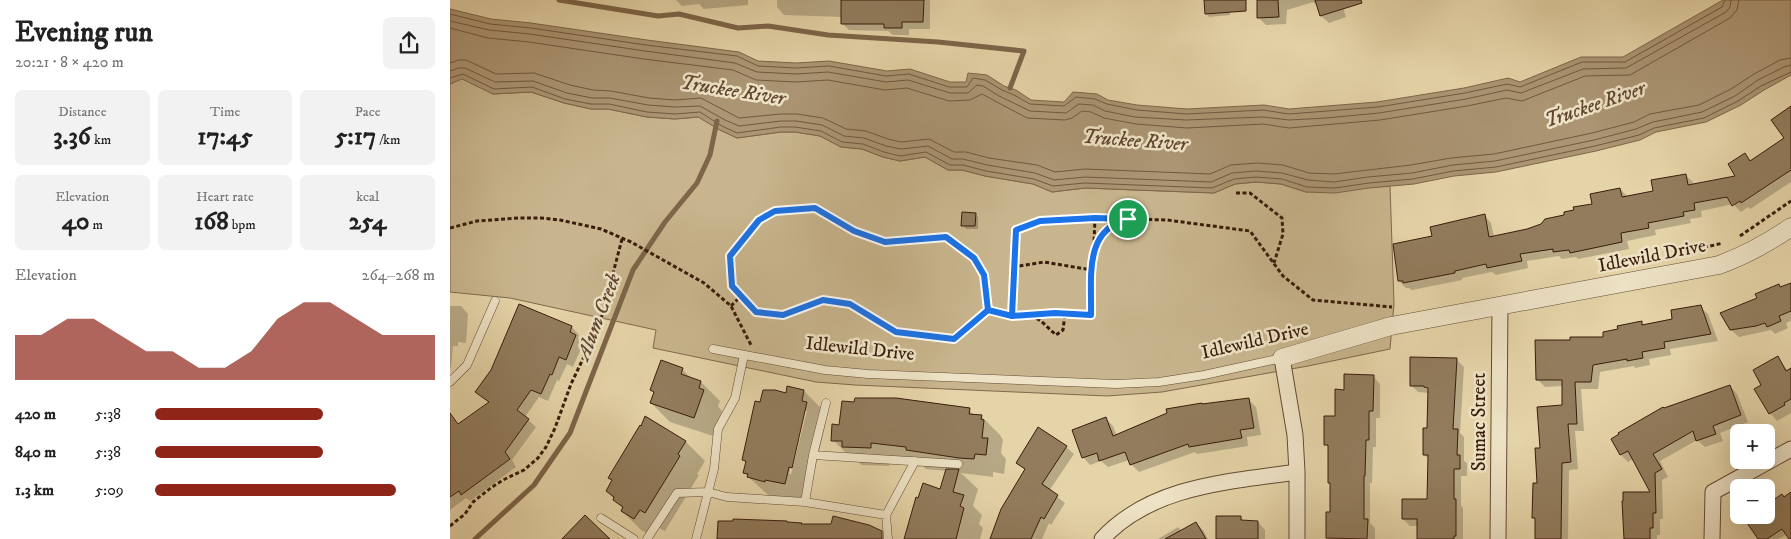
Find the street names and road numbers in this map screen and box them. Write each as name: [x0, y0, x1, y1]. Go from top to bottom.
street label: Idlewild Drive: [1596, 234, 1708, 278]
street label: Idlewild Drive: [1199, 317, 1311, 364]
street label: Idlewild Drive: [805, 332, 916, 366]
street label: Sumac Street: [1468, 373, 1491, 471]

